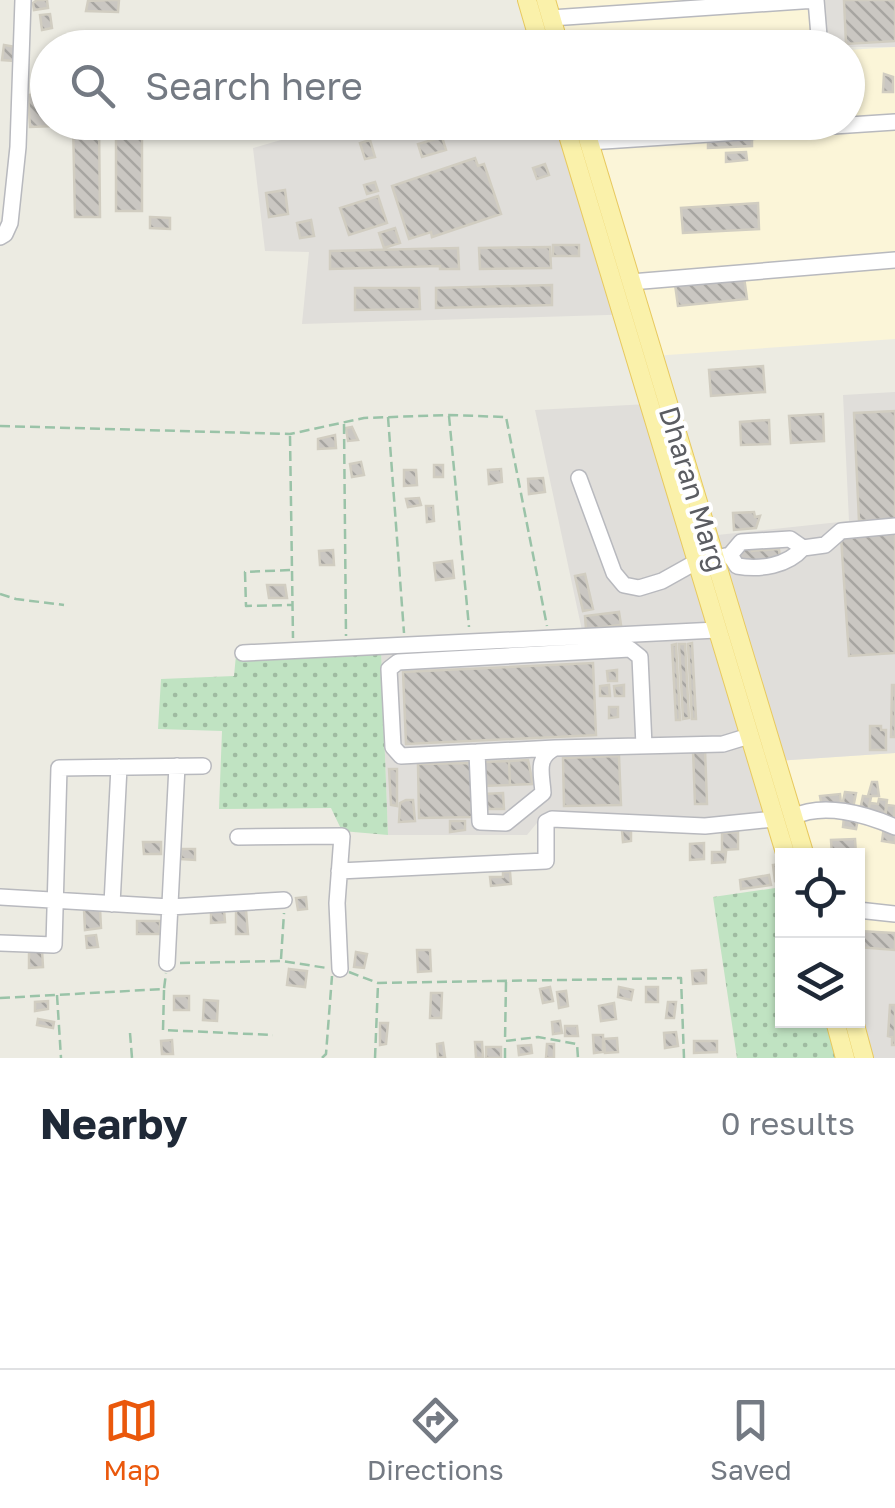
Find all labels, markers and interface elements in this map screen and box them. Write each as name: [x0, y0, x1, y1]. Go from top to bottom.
search box: [30, 30, 865, 140]
icon: search: [65, 58, 120, 113]
text: Search here: [145, 63, 363, 108]
street label: Dharan Marg: [653, 402, 734, 575]
map controls: [775, 848, 865, 1028]
button: locate: [775, 848, 865, 938]
button: layers: [775, 938, 865, 1028]
text: Nearby: [40, 1098, 188, 1148]
text: 0 results: [721, 1104, 855, 1142]
tab: Map: [103, 1393, 160, 1486]
tab: Directions: [367, 1393, 504, 1486]
tab: Saved: [710, 1393, 792, 1486]

